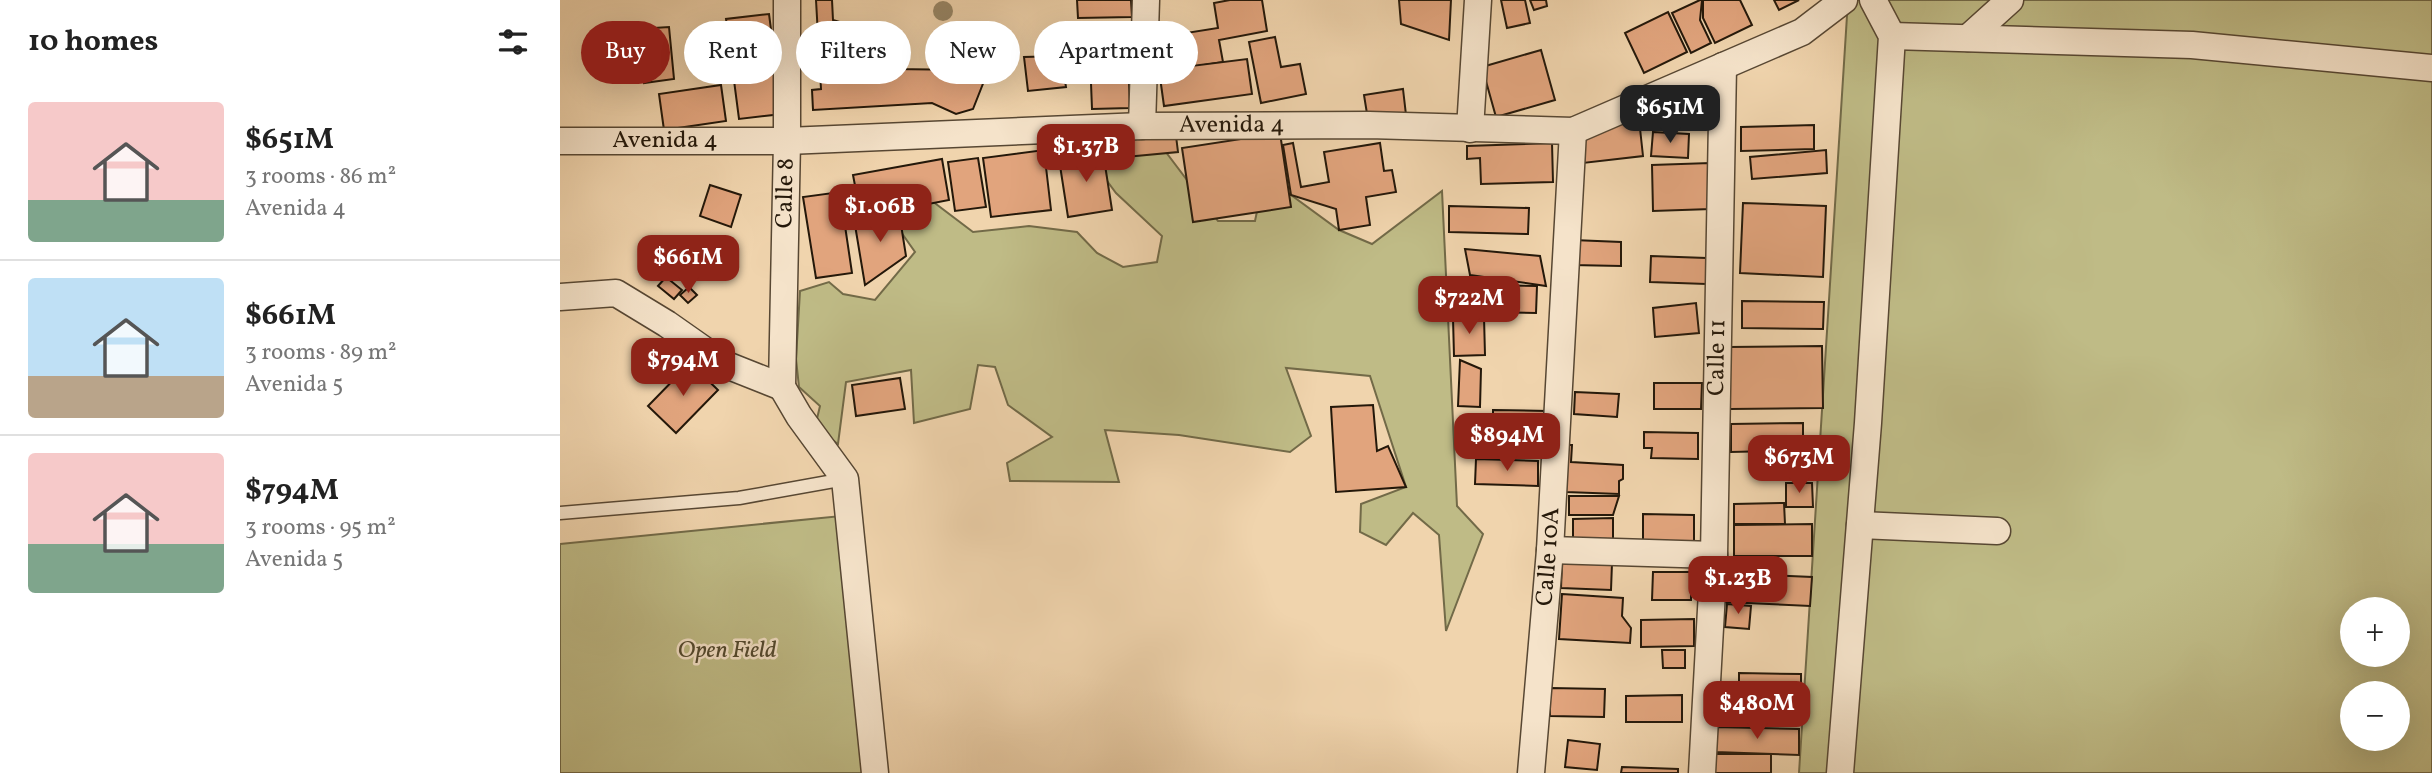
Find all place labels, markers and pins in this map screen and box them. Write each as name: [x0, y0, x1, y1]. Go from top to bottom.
pin: $651M: [1621, 86, 1719, 145]
pin: $1.37B: [1029, 124, 1143, 184]
pin: $1.06B: [823, 184, 937, 244]
pin: $661M: [639, 236, 737, 295]
pin: $722M: [1420, 276, 1518, 336]
pin: $794M: [634, 338, 732, 398]
pin: $894M: [1458, 414, 1556, 473]
pin: $673M: [1750, 435, 1848, 495]
pin: $1.23B: [1681, 556, 1795, 616]
pin: $480M: [1708, 682, 1806, 741]

